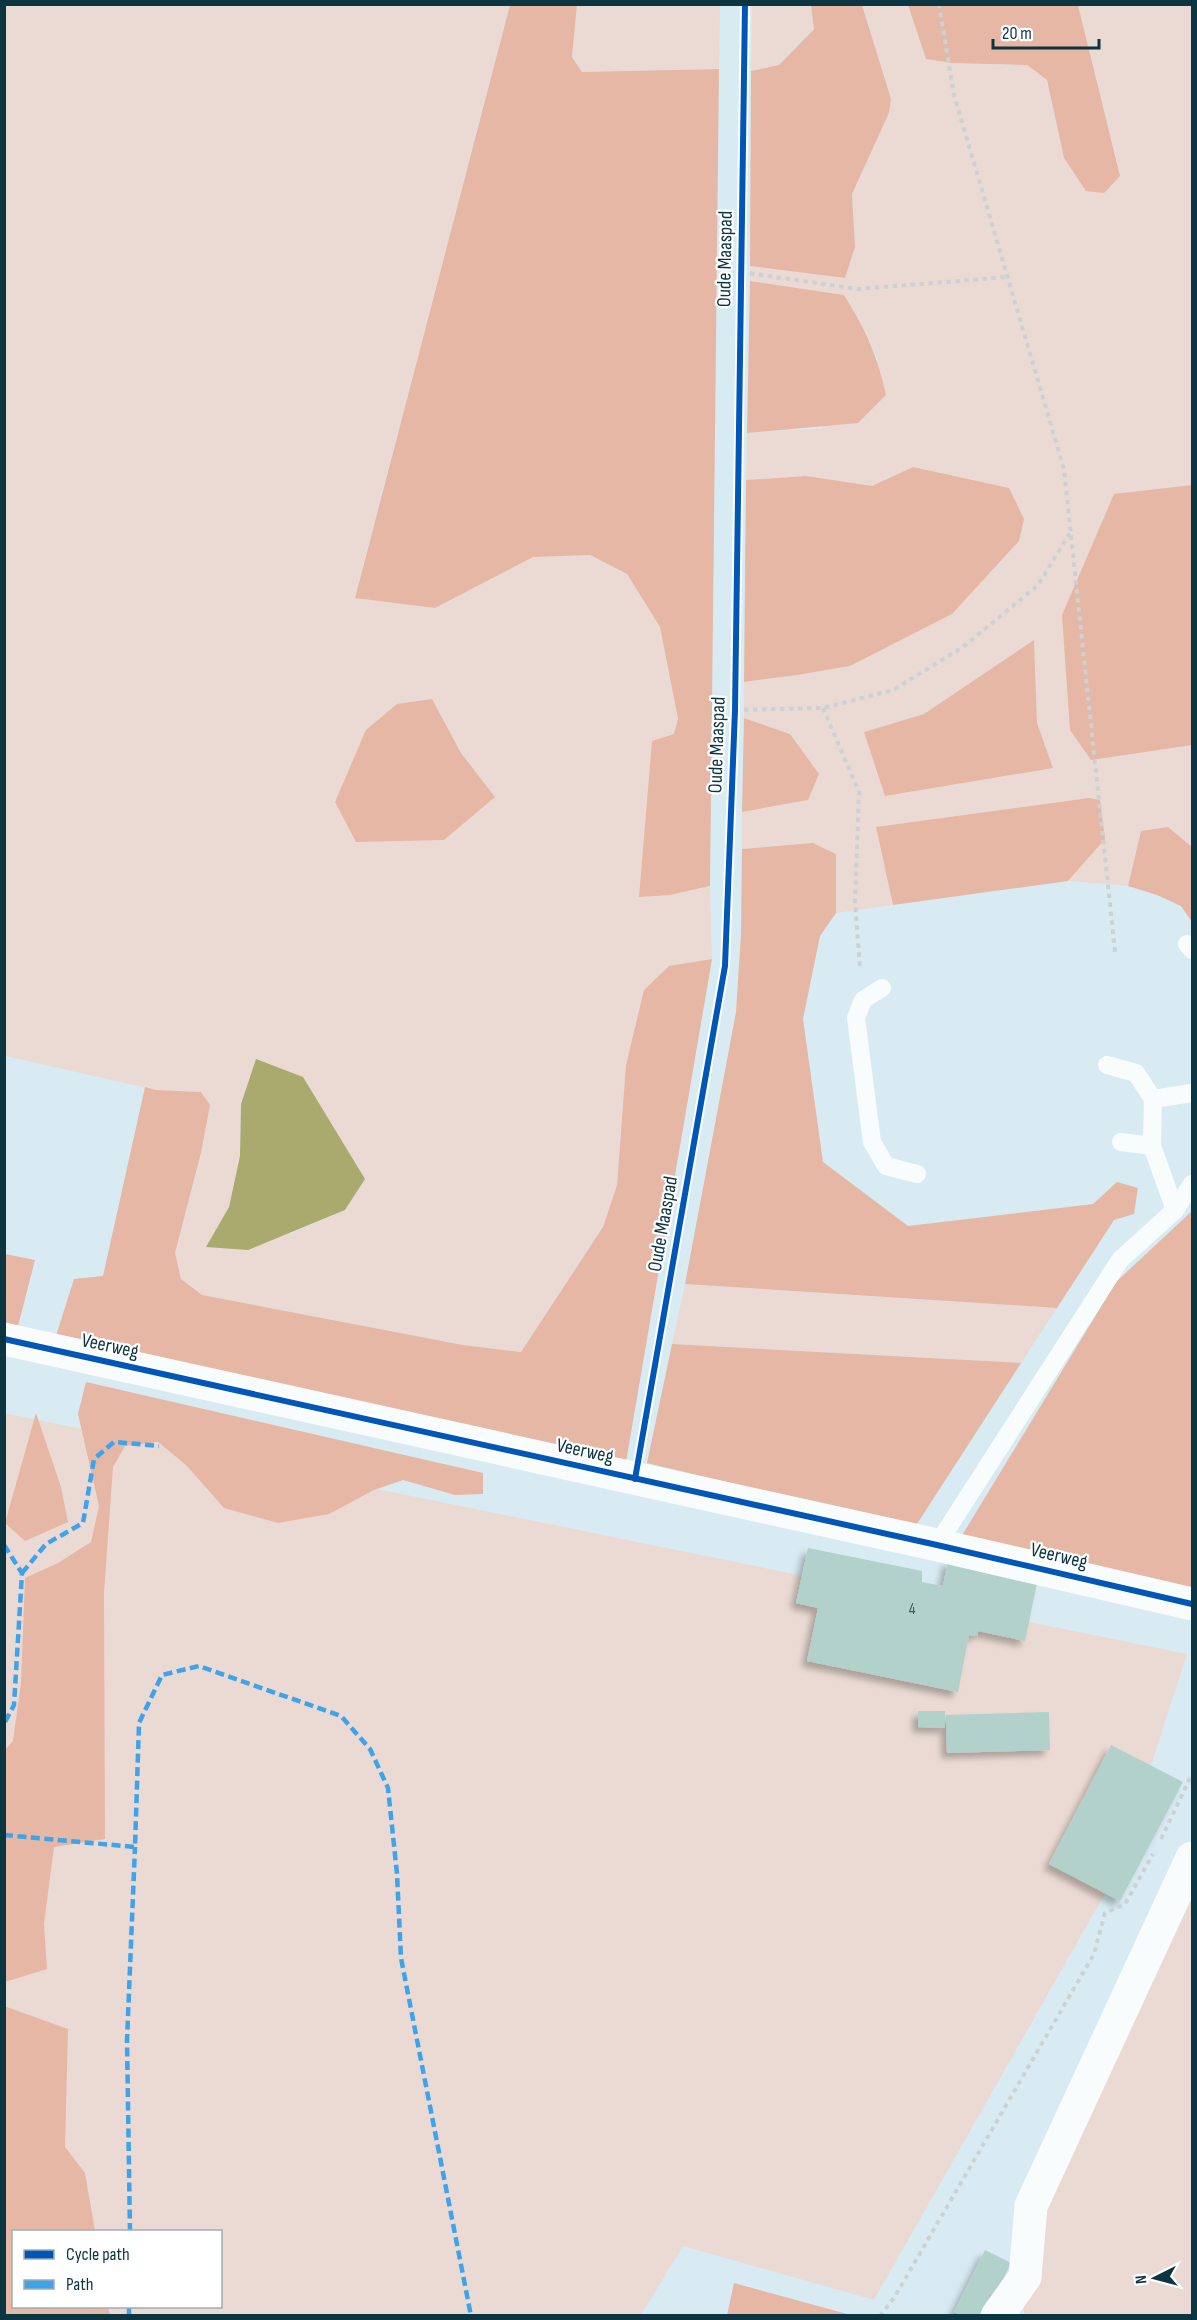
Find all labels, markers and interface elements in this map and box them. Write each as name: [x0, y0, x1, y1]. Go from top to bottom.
scale bar: [993, 12, 1100, 50]
text: 20 m: [1002, 23, 1032, 44]
street label: Oude Maaspad: [712, 211, 738, 307]
street label: Oude Maaspad: [703, 696, 731, 794]
street label: Oude Maaspad: [643, 1174, 683, 1274]
street label: Veerweg: [79, 1328, 141, 1364]
street label: Veerweg: [554, 1433, 616, 1469]
street label: Veerweg: [1028, 1538, 1090, 1574]
house number: 4: [909, 1600, 916, 1619]
legend: [12, 2230, 222, 2308]
text: Cycle path: [66, 2244, 130, 2265]
north arrow: [1125, 2248, 1185, 2308]
text: Path: [66, 2274, 94, 2295]
text: N: [1132, 2274, 1151, 2285]

